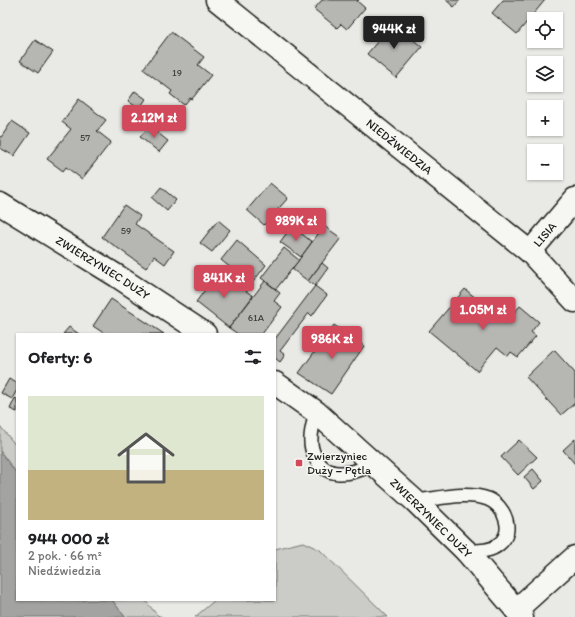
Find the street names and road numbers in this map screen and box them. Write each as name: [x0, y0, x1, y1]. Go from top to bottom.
street label: NIEDŹWIEDZIA: [363, 116, 435, 178]
street label: LISIA: [530, 219, 560, 250]
street label: ZWIERZYNIEC DUŻY: [53, 233, 153, 303]
street label: ZWIERZYNIEC DUŻY: [387, 475, 475, 561]

